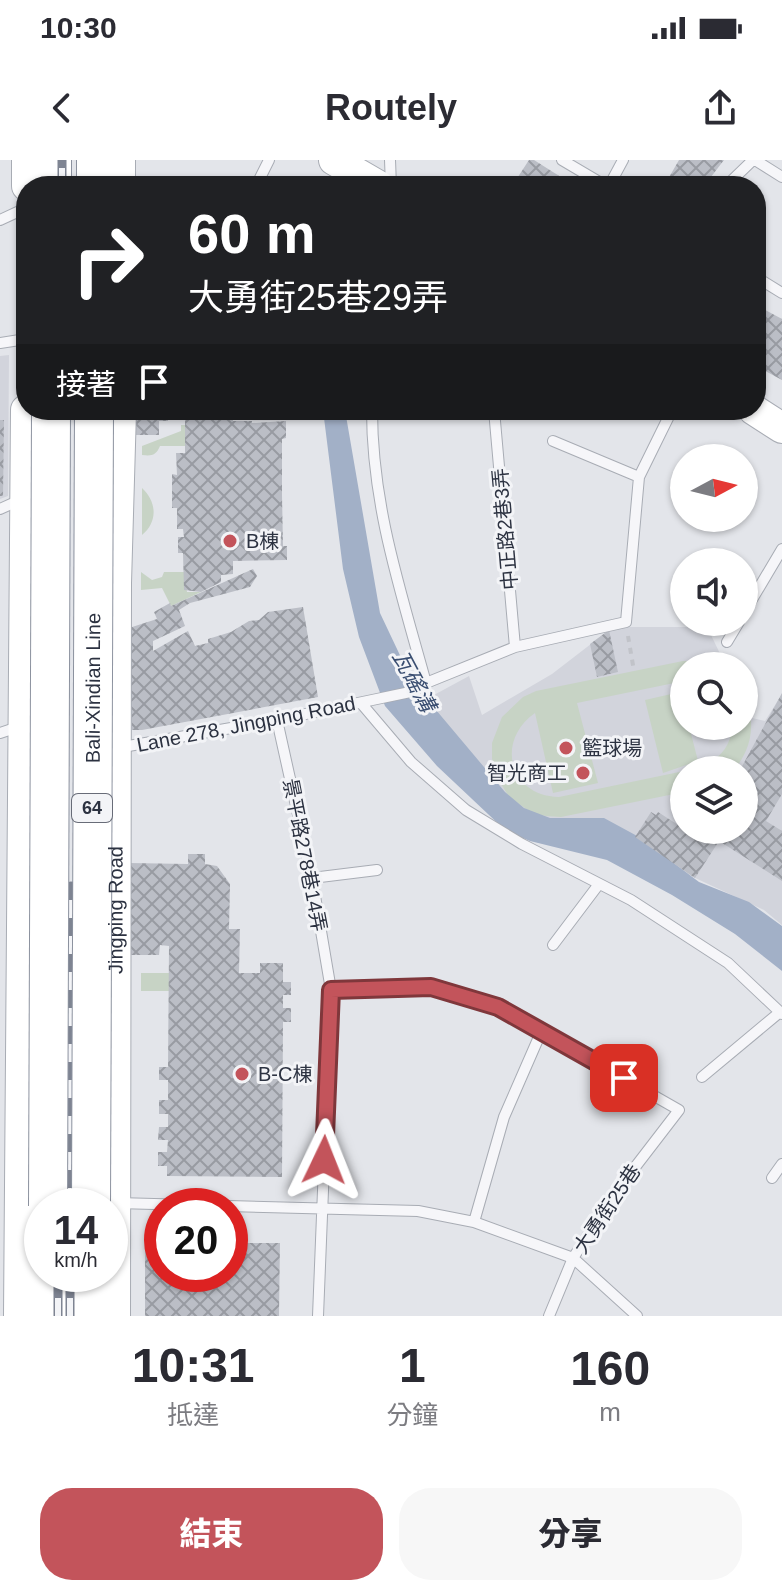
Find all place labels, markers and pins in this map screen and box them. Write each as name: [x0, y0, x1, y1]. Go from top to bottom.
place label: B棟: [246, 530, 279, 552]
marker: B棟: [221, 532, 239, 550]
place label: 籃球場: [582, 737, 642, 759]
marker: 籃球場: [557, 739, 575, 757]
place label: 智光商工: [487, 762, 567, 784]
marker: 智光商工: [574, 764, 592, 782]
pin: [590, 1044, 658, 1112]
place label: B-C棟: [258, 1063, 312, 1085]
marker: B-C棟: [233, 1065, 251, 1083]

